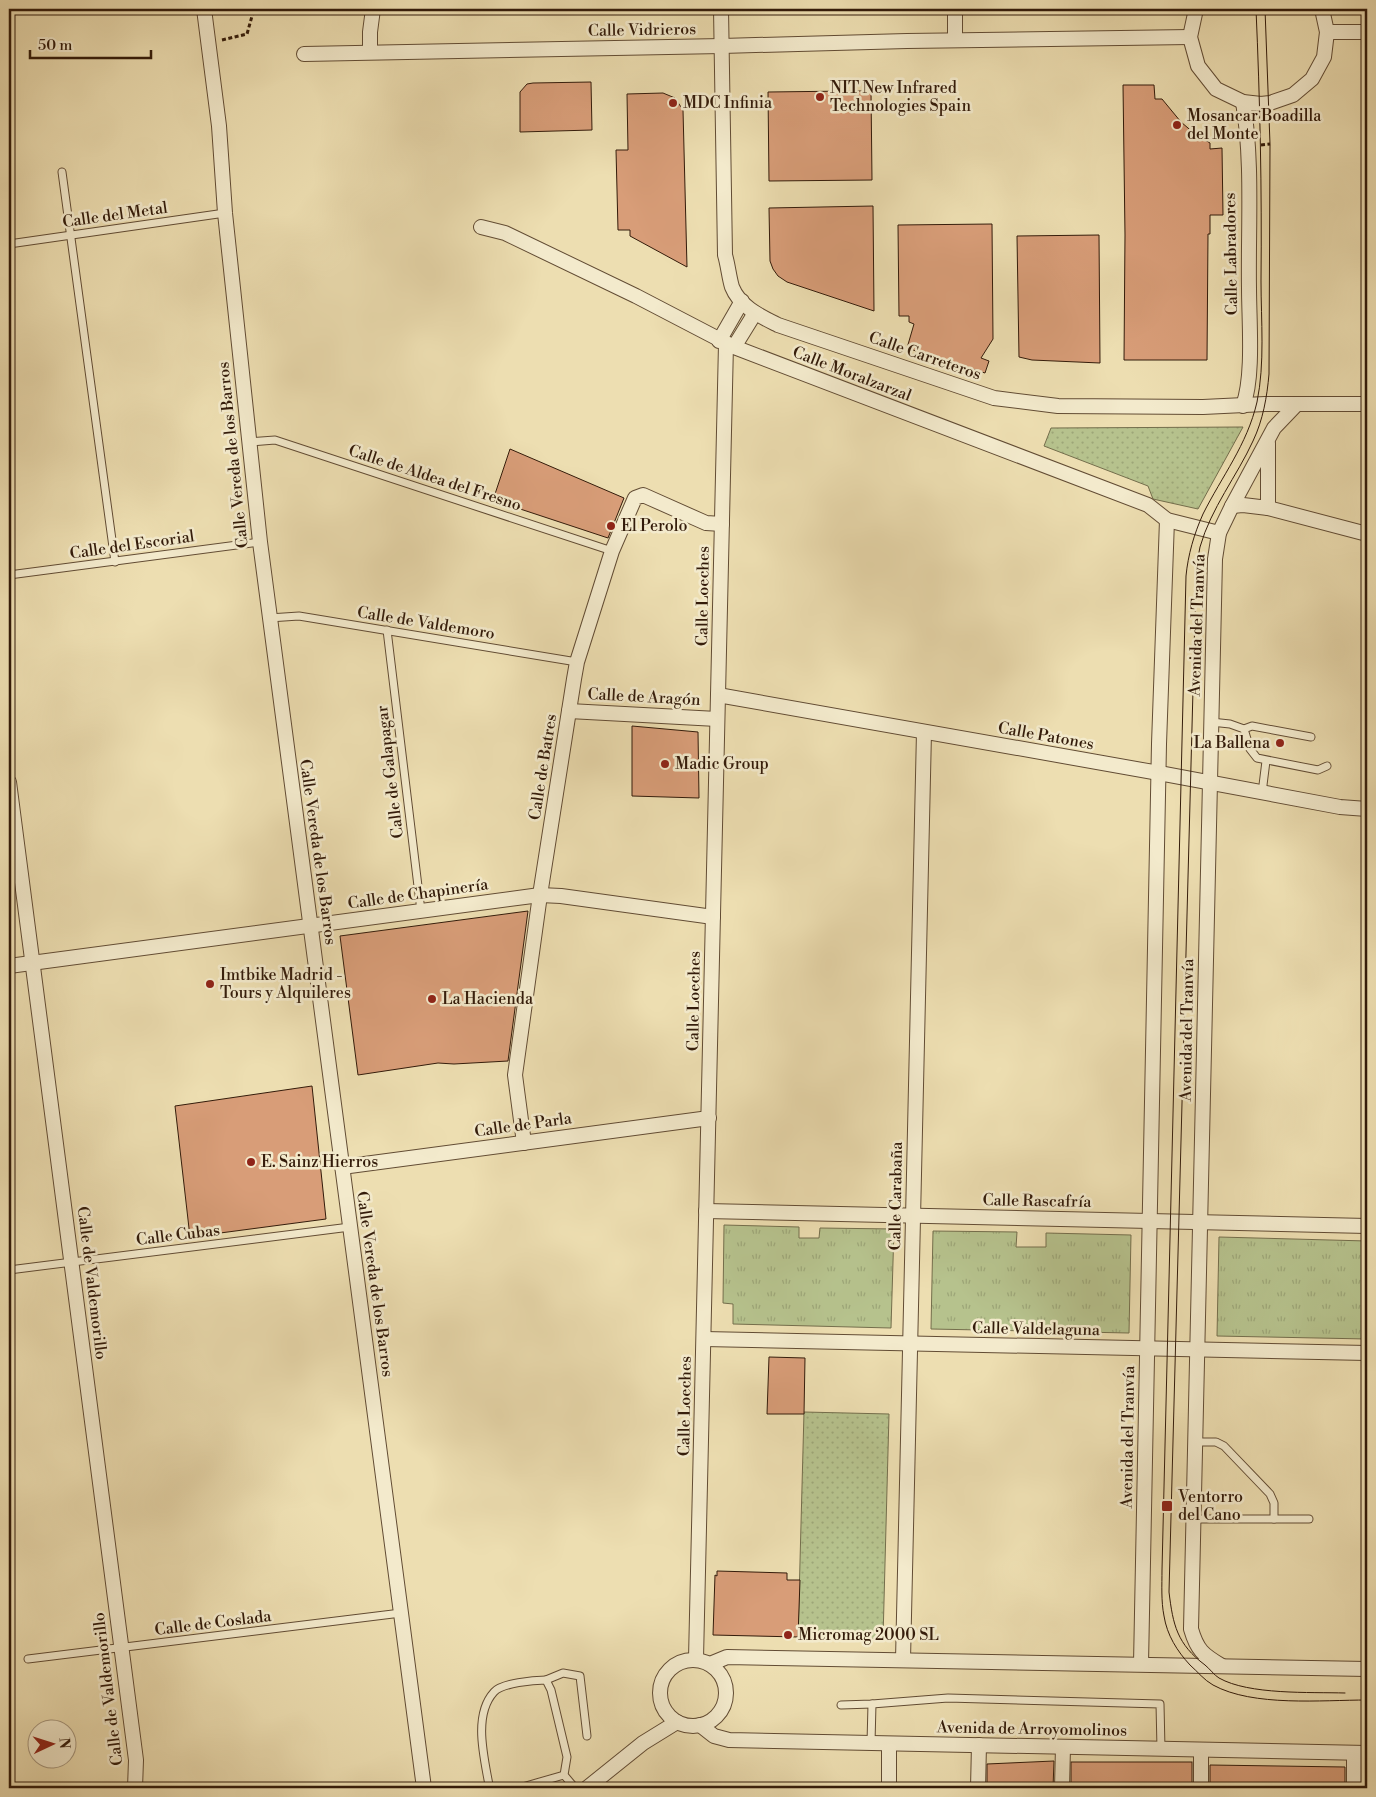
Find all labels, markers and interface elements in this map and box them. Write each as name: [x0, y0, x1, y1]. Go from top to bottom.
street label: Calle Vidrieros: [588, 19, 696, 41]
scale bar: [30, 28, 151, 60]
text: 50 m: [38, 36, 72, 55]
place label: NIT New Infrared Technologies Spain: [830, 78, 971, 116]
marker: NIT New Infrared Technologies Spain: [814, 91, 826, 103]
place label: MDC Infinia: [683, 93, 773, 113]
marker: MDC Infinia: [667, 97, 679, 109]
place label: Mosancar Boadilla del Monte: [1187, 106, 1322, 144]
marker: Mosancar Boadilla del Monte: [1171, 119, 1183, 131]
street label: Calle Labradores: [1220, 193, 1242, 315]
street label: Calle del Metal: [61, 198, 169, 232]
street label: Calle Carreteros: [866, 327, 984, 385]
street label: Calle Moralzarzal: [790, 342, 915, 406]
street label: Calle Vereda de los Barros: [213, 361, 253, 549]
street label: Calle de Aldea del Fresno: [346, 441, 524, 515]
place label: El Perolo: [621, 516, 688, 536]
marker: El Perolo: [605, 520, 617, 532]
street label: Calle del Escorial: [68, 526, 196, 564]
street label: Calle Loeches: [692, 546, 714, 646]
street label: Avenida del Tranvía: [1184, 552, 1210, 698]
street label: Calle de Valdemoro: [356, 602, 496, 644]
street label: Calle de Aragón: [587, 684, 701, 710]
street label: Calle de Galapagar: [372, 704, 408, 840]
street label: Calle de Batres: [525, 712, 561, 822]
street label: Calle Patones: [996, 718, 1096, 754]
place label: La Ballena: [1193, 733, 1271, 753]
marker: La Ballena: [1274, 737, 1286, 749]
place label: Madic Group: [675, 754, 769, 774]
street label: Calle Vereda de los Barros: [295, 758, 341, 946]
marker: Madic Group: [659, 758, 671, 770]
street label: Calle de Chapinería: [346, 874, 490, 914]
street label: Calle Loeches: [683, 951, 705, 1051]
street label: Avenida del Tranvía: [1176, 958, 1198, 1103]
place label: Imtbike Madrid - Tours y Alquileres: [220, 965, 351, 1003]
marker: Imtbike Madrid - Tours y Alquileres: [204, 978, 216, 990]
place label: La Hacienda: [442, 989, 534, 1009]
marker: La Hacienda: [426, 993, 438, 1005]
street label: Calle de Parla: [473, 1108, 574, 1142]
street label: Calle Carabaña: [885, 1141, 907, 1251]
place label: E. Sainz Hierros: [261, 1152, 378, 1172]
marker: E. Sainz Hierros: [245, 1156, 257, 1168]
street label: Calle Vereda de los Barros: [352, 1190, 398, 1378]
street label: Calle Rascafría: [982, 1190, 1093, 1212]
street label: Calle de Valdemorillo: [73, 1205, 111, 1361]
street label: Calle Cubas: [135, 1220, 221, 1250]
street label: Calle Valdelaguna: [972, 1318, 1101, 1340]
street label: Calle Loeches: [674, 1356, 696, 1456]
street label: Avenida del Tranvía: [1117, 1365, 1139, 1510]
place label: Ventorro del Cano: [1177, 1487, 1243, 1525]
marker: Ventorro del Cano: [1160, 1499, 1174, 1513]
street label: Calle de Coslada: [154, 1606, 273, 1640]
street label: Calle de Valdemorillo: [89, 1611, 127, 1767]
place label: Micromag 2000 SL: [798, 1625, 939, 1645]
marker: Micromag 2000 SL: [782, 1629, 794, 1641]
street label: Avenida de Arroyomolinos: [936, 1717, 1127, 1741]
north arrow: [28, 1720, 78, 1770]
text: N: [55, 1737, 73, 1749]

